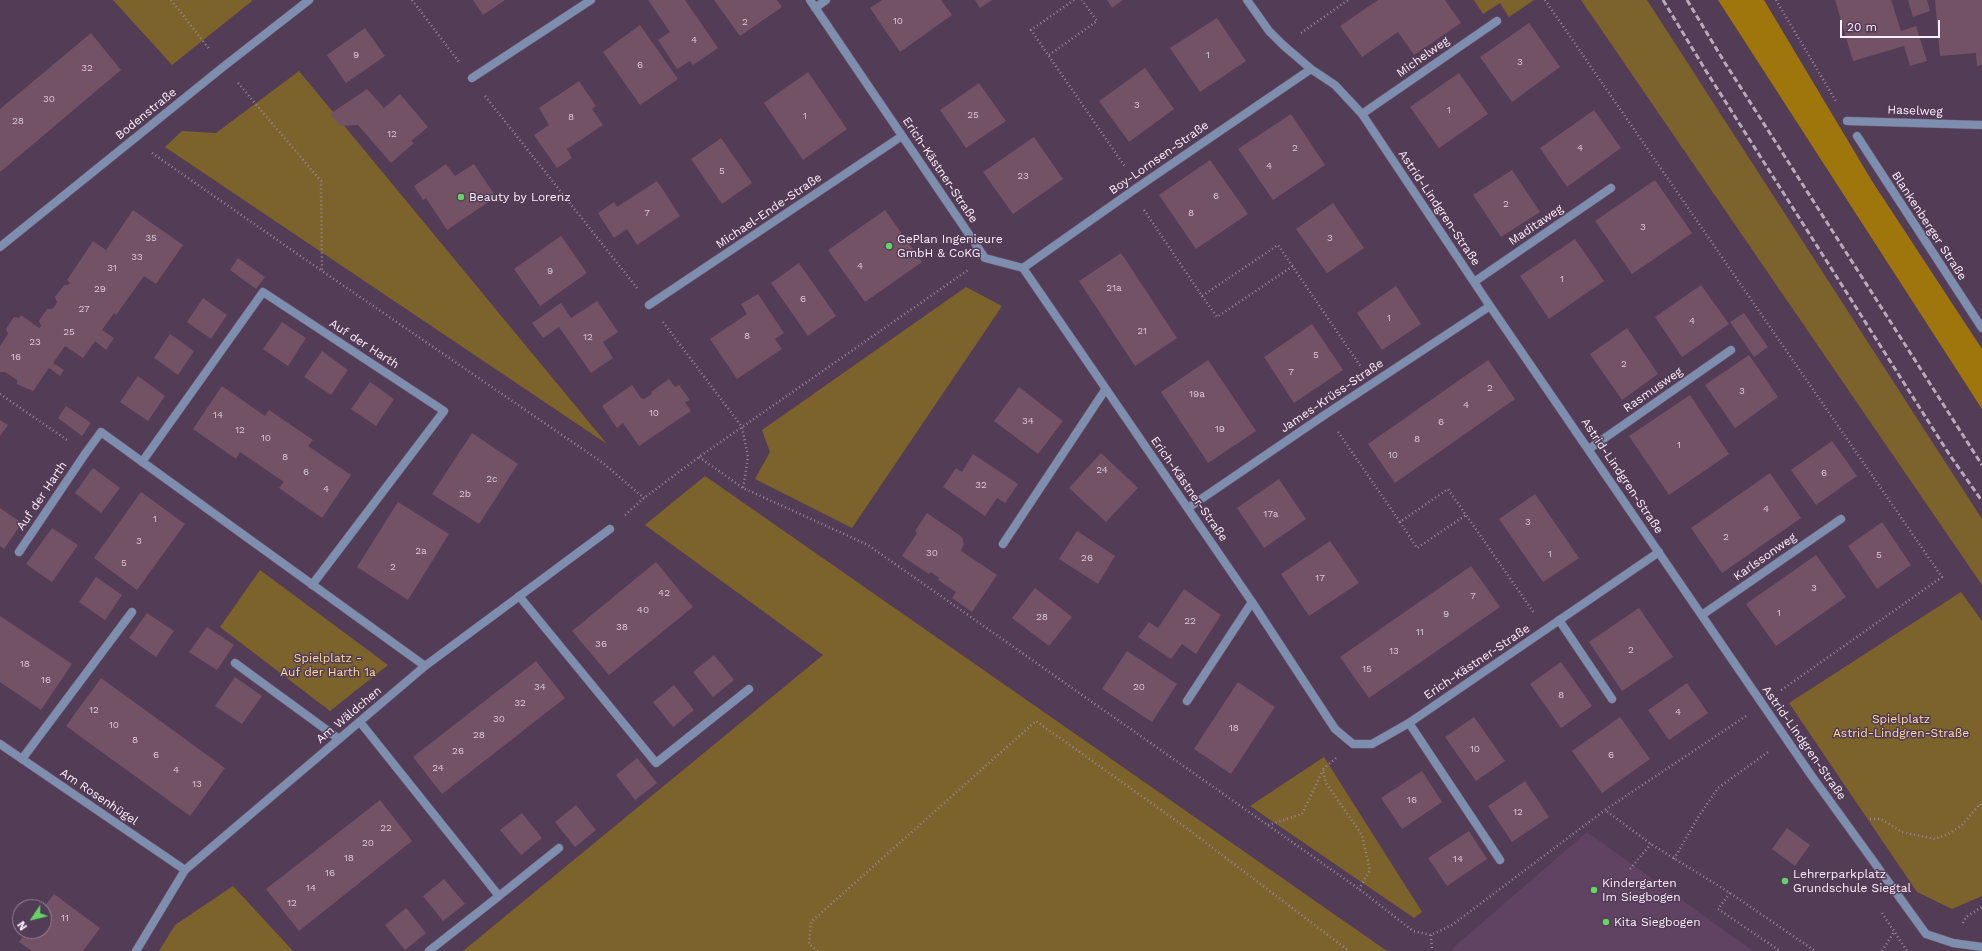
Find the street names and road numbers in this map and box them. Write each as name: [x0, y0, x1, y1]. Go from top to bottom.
street label: Michelweg: [1394, 34, 1452, 80]
street label: Bodenstraße: [113, 85, 179, 143]
street label: Haselweg: [1887, 103, 1943, 119]
street label: Erich-Kästner-Straße: [899, 114, 981, 226]
street label: Boy-Lornsen-Straße: [1106, 118, 1212, 198]
street label: Astrid-Lindgren-Straße: [1395, 148, 1483, 268]
street label: Blankenberger Straße: [1888, 169, 1970, 283]
street label: Michael-Ende-Straße: [713, 170, 825, 252]
street label: Maditaweg: [1506, 202, 1566, 248]
street label: Auf der Harth: [327, 316, 401, 372]
street label: James-Krüss-Straße: [1278, 356, 1386, 436]
street label: Rasmusweg: [1621, 364, 1685, 416]
street label: Astrid-Lindgren-Straße: [1578, 416, 1666, 536]
street label: Erich-Kästner-Straße: [1147, 434, 1231, 544]
street label: Auf der Harth: [14, 459, 70, 533]
street label: Karlssonweg: [1731, 530, 1799, 584]
street label: Erich-Kästner-Straße: [1421, 621, 1533, 703]
street label: Am Wäldchen: [313, 683, 385, 747]
street label: Astrid-Lindgren-Straße: [1759, 683, 1849, 803]
street label: Am Rosenhügel: [57, 766, 141, 828]

